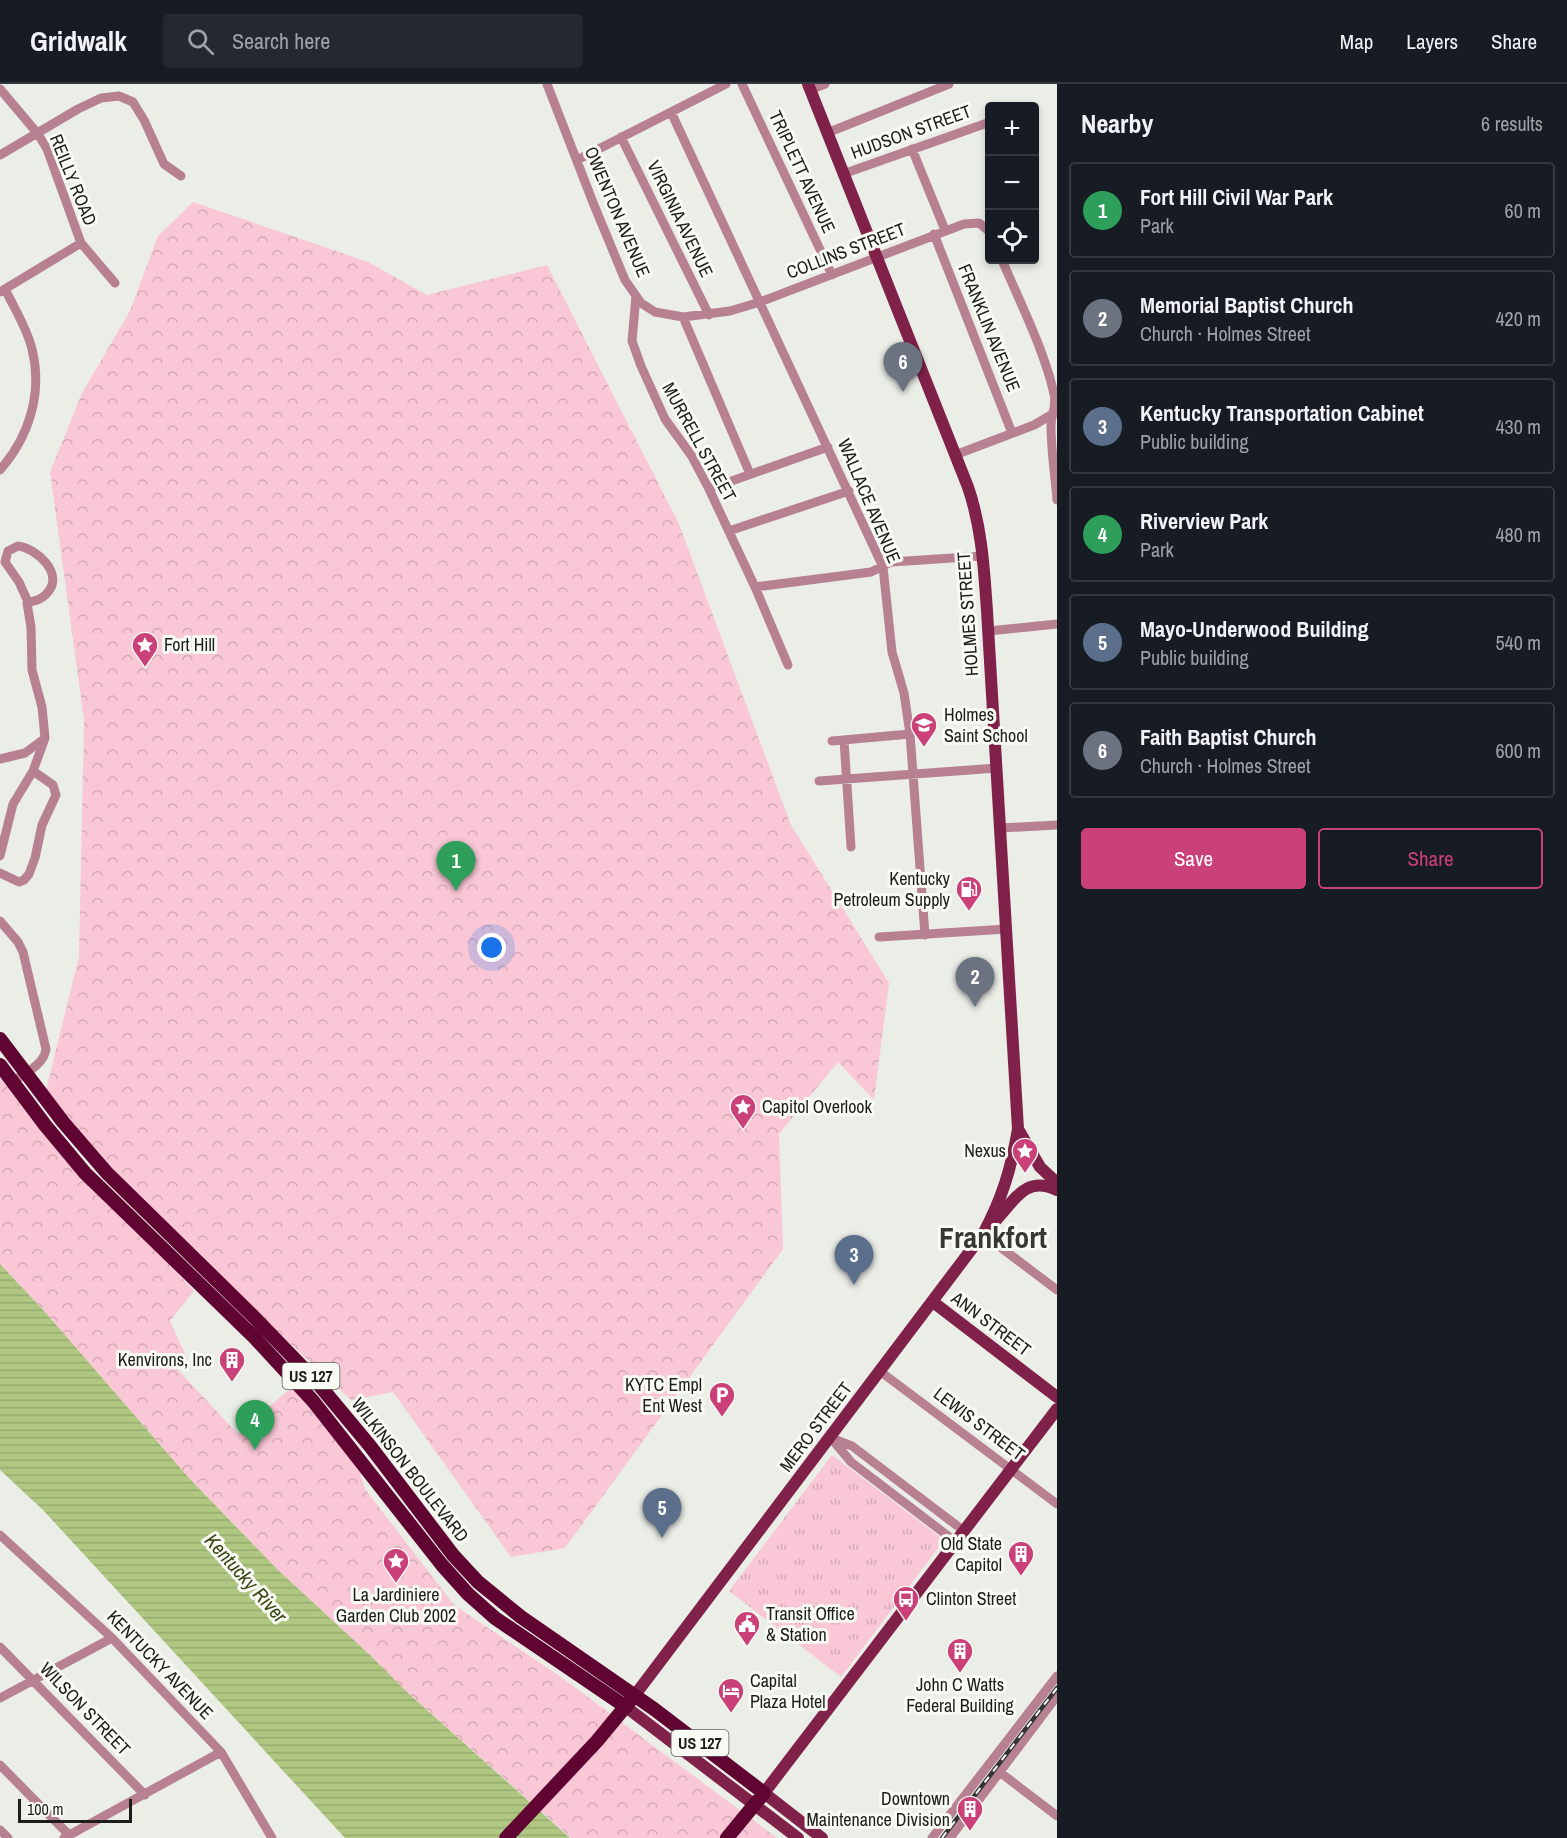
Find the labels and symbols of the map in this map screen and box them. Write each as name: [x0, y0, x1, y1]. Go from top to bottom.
street label: HUDSON STREET: [847, 98, 974, 165]
street label: TRIPLETT AVENUE: [763, 107, 842, 237]
street label: REILLY ROAD: [44, 130, 103, 229]
street label: OWENTON AVENUE: [579, 143, 656, 281]
street label: VIRGINIA AVENUE: [641, 156, 720, 281]
street label: COLLINS STREET: [783, 216, 909, 285]
street label: FRANKLIN AVENUE: [952, 260, 1027, 396]
pin: 6: [884, 342, 922, 392]
street label: MURRELL STREET: [656, 378, 742, 506]
street label: WALLACE AVENUE: [832, 435, 907, 567]
street label: HOLMES STREET: [951, 551, 984, 677]
place icon: Fort Hill: [130, 630, 160, 668]
place label: Fort Hill: [164, 632, 215, 657]
place label: Holmes Saint School: [944, 702, 1028, 748]
school or university icon: Holmes Saint School: [909, 710, 939, 748]
pin: 1: [436, 842, 476, 891]
place label: Kentucky Petroleum Supply: [834, 866, 951, 912]
fuel station icon: Kentucky Petroleum Supply: [954, 874, 984, 912]
your location: [477, 933, 506, 962]
pin: 2: [956, 958, 994, 1007]
place icon: Capitol Overlook: [728, 1092, 758, 1130]
place label: Capitol Overlook: [762, 1094, 873, 1119]
place icon: Nexus: [1010, 1136, 1040, 1174]
place label: Nexus: [964, 1138, 1006, 1163]
district label: Frankfort: [939, 1217, 1047, 1257]
pin: 3: [834, 1236, 874, 1285]
street label: ANN STREET: [946, 1285, 1036, 1362]
building icon: Kenvirons, Inc: [217, 1345, 247, 1383]
place label: Kenvirons, Inc: [118, 1347, 212, 1372]
road number: US 127: [282, 1363, 340, 1389]
place label: KYTC Empl Ent West: [625, 1372, 702, 1418]
street label: MERO STREET: [774, 1377, 858, 1477]
parking icon: KYTC Empl Ent West: [707, 1380, 737, 1418]
street label: LEWIS STREET: [929, 1381, 1030, 1466]
street label: WILKINSON BOULEVARD: [346, 1392, 475, 1547]
pin: 4: [236, 1400, 274, 1450]
pin: 5: [642, 1488, 682, 1538]
water label: Kentucky River: [199, 1527, 294, 1628]
place label: Old State Capitol: [940, 1531, 1002, 1577]
building icon: Old State Capitol: [1006, 1539, 1036, 1577]
place icon: La Jardiniere Garden Club 2002: [381, 1546, 411, 1584]
place label: La Jardiniere Garden Club 2002: [336, 1582, 456, 1628]
bus stop icon: Clinton Street: [891, 1584, 921, 1622]
place label: Clinton Street: [926, 1586, 1016, 1611]
place label: Transit Office & Station: [766, 1601, 855, 1647]
street label: KENTUCKY AVENUE: [102, 1605, 219, 1725]
public building icon: Transit Office & Station: [732, 1609, 762, 1647]
building icon: John C Watts Federal Building: [945, 1636, 975, 1674]
street label: WILSON STREET: [34, 1657, 136, 1761]
place label: Capital Plaza Hotel: [750, 1668, 825, 1714]
place label: John C Watts Federal Building: [906, 1672, 1015, 1718]
hotel icon: Capital Plaza Hotel: [716, 1676, 746, 1714]
road number: US 127: [672, 1730, 728, 1756]
place label: Downtown Maintenance Division: [806, 1786, 950, 1832]
building icon: Downtown Maintenance Division: [955, 1794, 985, 1832]
scale bar: [18, 1796, 132, 1824]

